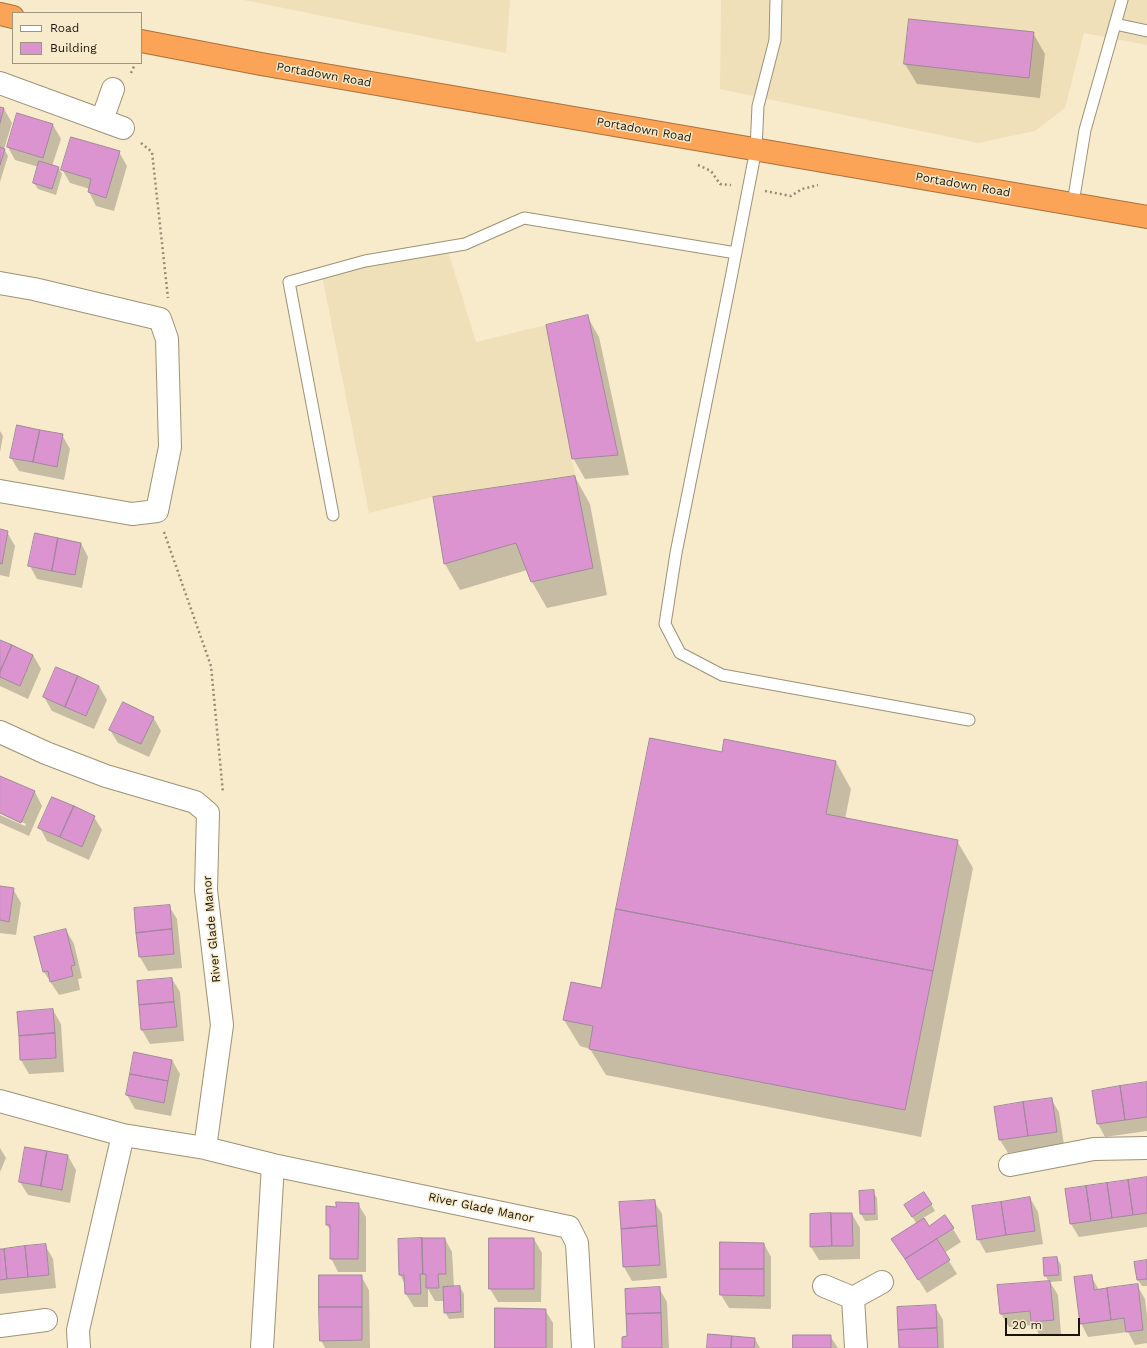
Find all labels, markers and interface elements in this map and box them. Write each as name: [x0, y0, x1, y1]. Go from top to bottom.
legend: [12, 12, 142, 64]
text: Road: [50, 21, 79, 35]
text: Building: [50, 41, 97, 55]
street label: Portadown Road: [275, 60, 373, 90]
street label: Portadown Road: [595, 115, 693, 145]
street label: Portadown Road: [914, 170, 1012, 200]
street label: River Glade Manor: [200, 875, 224, 983]
street label: River Glade Manor: [427, 1190, 535, 1226]
scale bar: [1007, 1310, 1082, 1336]
text: 20 m: [1012, 1318, 1042, 1332]

